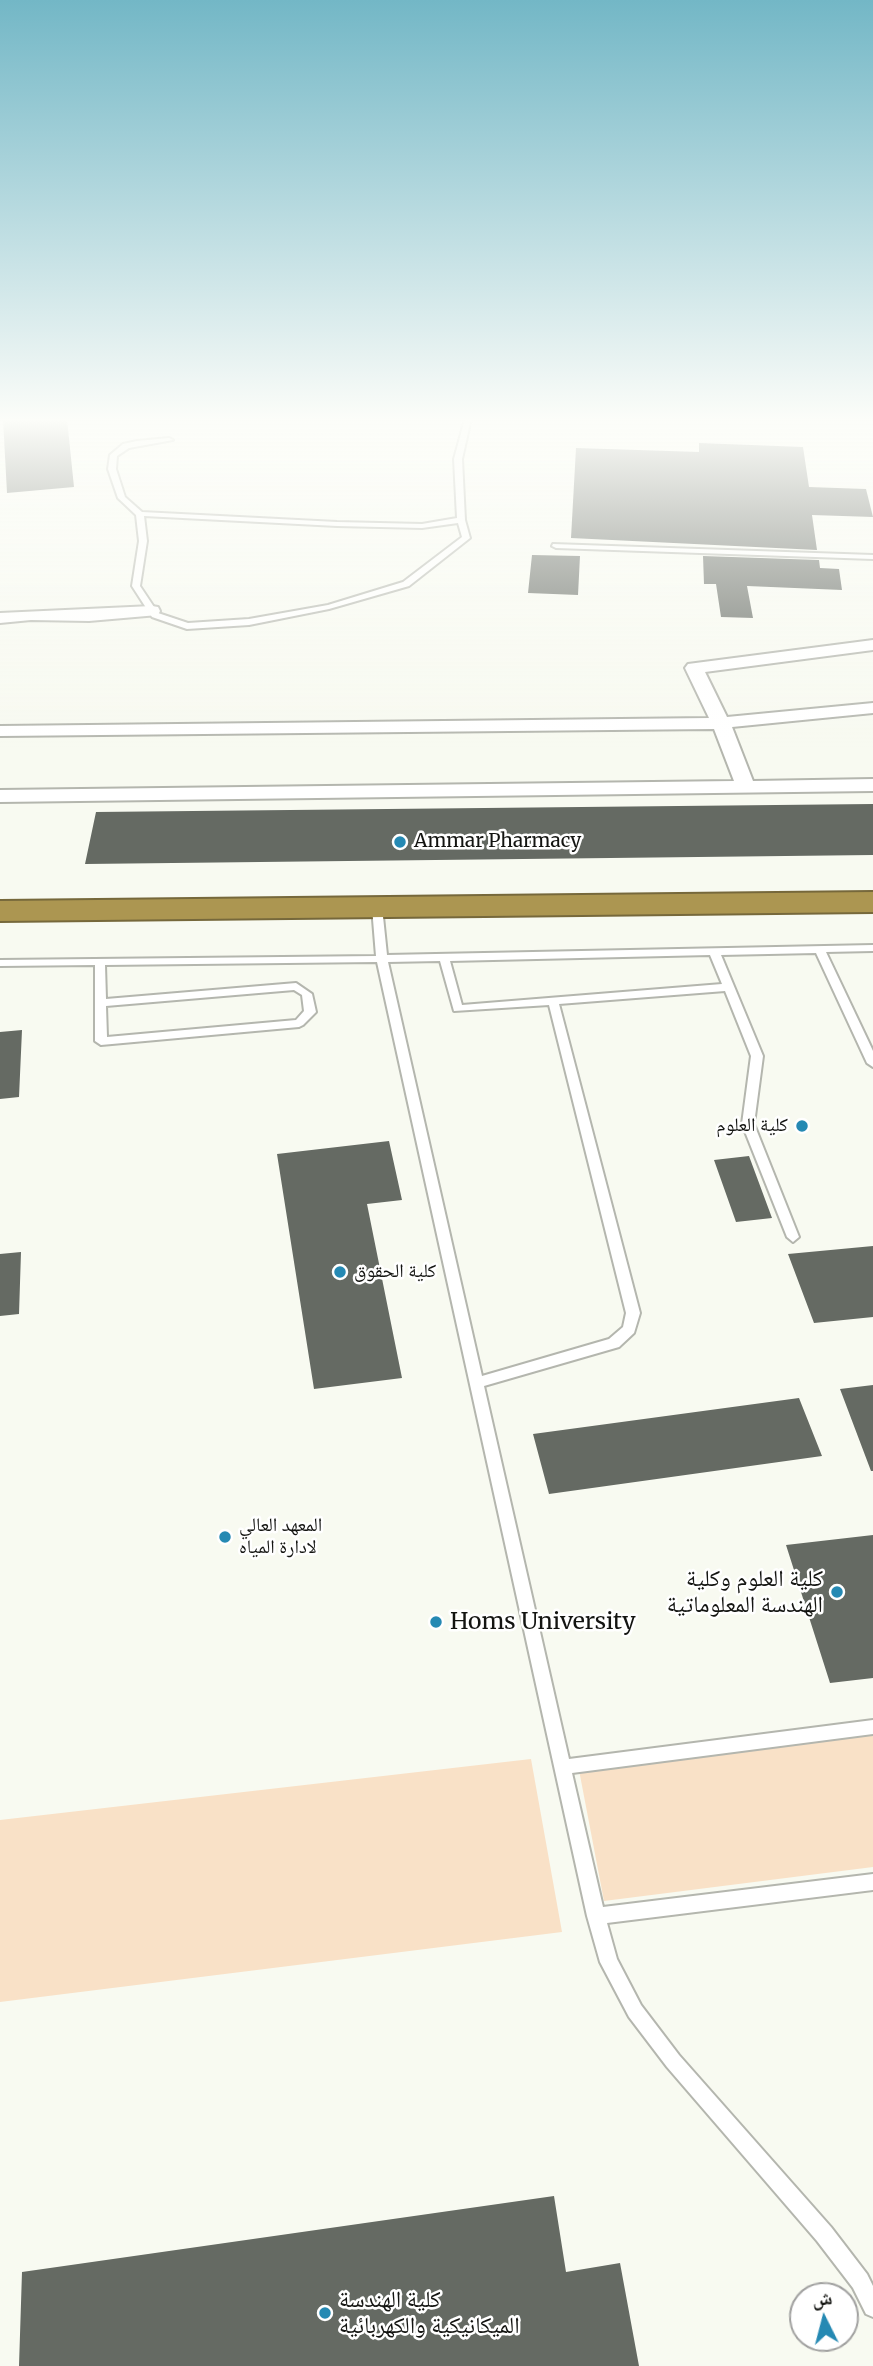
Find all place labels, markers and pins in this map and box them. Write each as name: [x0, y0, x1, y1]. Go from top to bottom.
place label: Ammar Pharmacy: [414, 831, 581, 853]
marker: Ammar Pharmacy: [392, 834, 408, 850]
place label: كلية العلوم: [716, 1115, 788, 1137]
marker: كلية العلوم: [794, 1118, 810, 1134]
place label: كلية الحقوق: [354, 1261, 436, 1283]
marker: كلية الحقوق: [332, 1264, 348, 1280]
place label: المعهد العالي لادارة المياه: [239, 1515, 322, 1559]
marker: المعهد العالي لادارة المياه: [217, 1529, 233, 1545]
place label: كلية العلوم وكلية الهندسة المعلوماتية: [667, 1565, 823, 1619]
marker: كلية العلوم وكلية الهندسة المعلوماتية: [829, 1584, 845, 1600]
place label: Homs University: [450, 1608, 636, 1636]
marker: Homs University: [428, 1614, 444, 1630]
place label: كلية الهندسة الميكانيكية والكهربائية: [339, 2286, 520, 2340]
marker: كلية الهندسة الميكانيكية والكهربائية: [317, 2305, 333, 2321]

